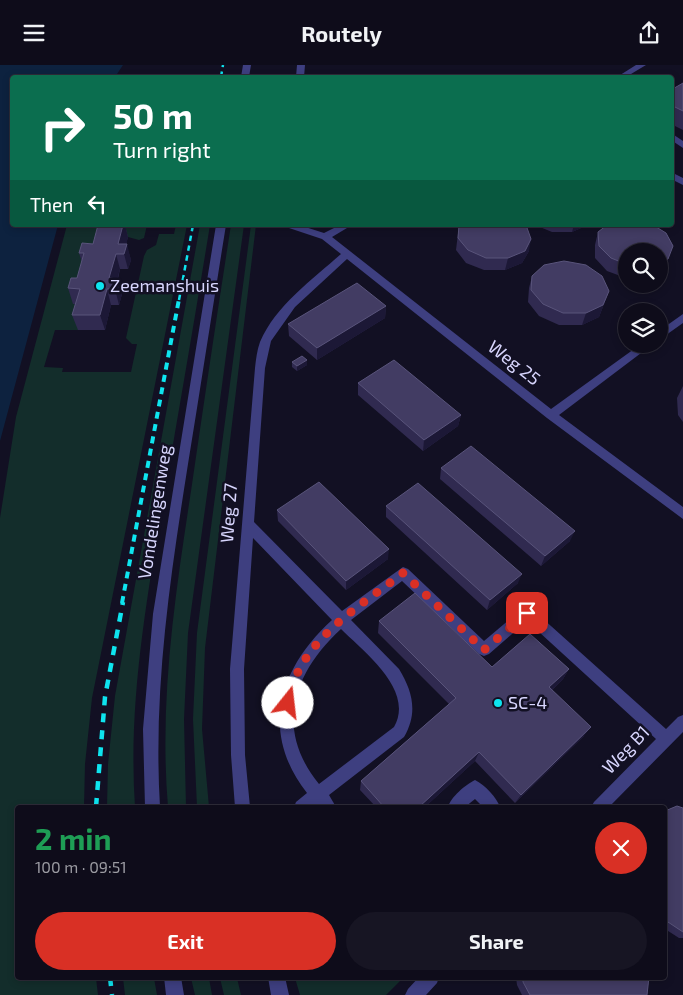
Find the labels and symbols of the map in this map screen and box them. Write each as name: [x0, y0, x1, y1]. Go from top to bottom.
place label: Zeemanshuis: [110, 274, 219, 296]
marker: Zeemanshuis: [94, 280, 106, 292]
street label: Weg 25: [484, 335, 545, 389]
street label: Vondelingenweg: [133, 443, 175, 581]
street label: Weg 27: [215, 482, 241, 544]
pin: [506, 592, 548, 634]
position arrow: [261, 676, 313, 728]
place label: SC-4: [508, 691, 547, 713]
marker: SC-4: [492, 697, 504, 709]
street label: Weg B1: [597, 721, 654, 778]

